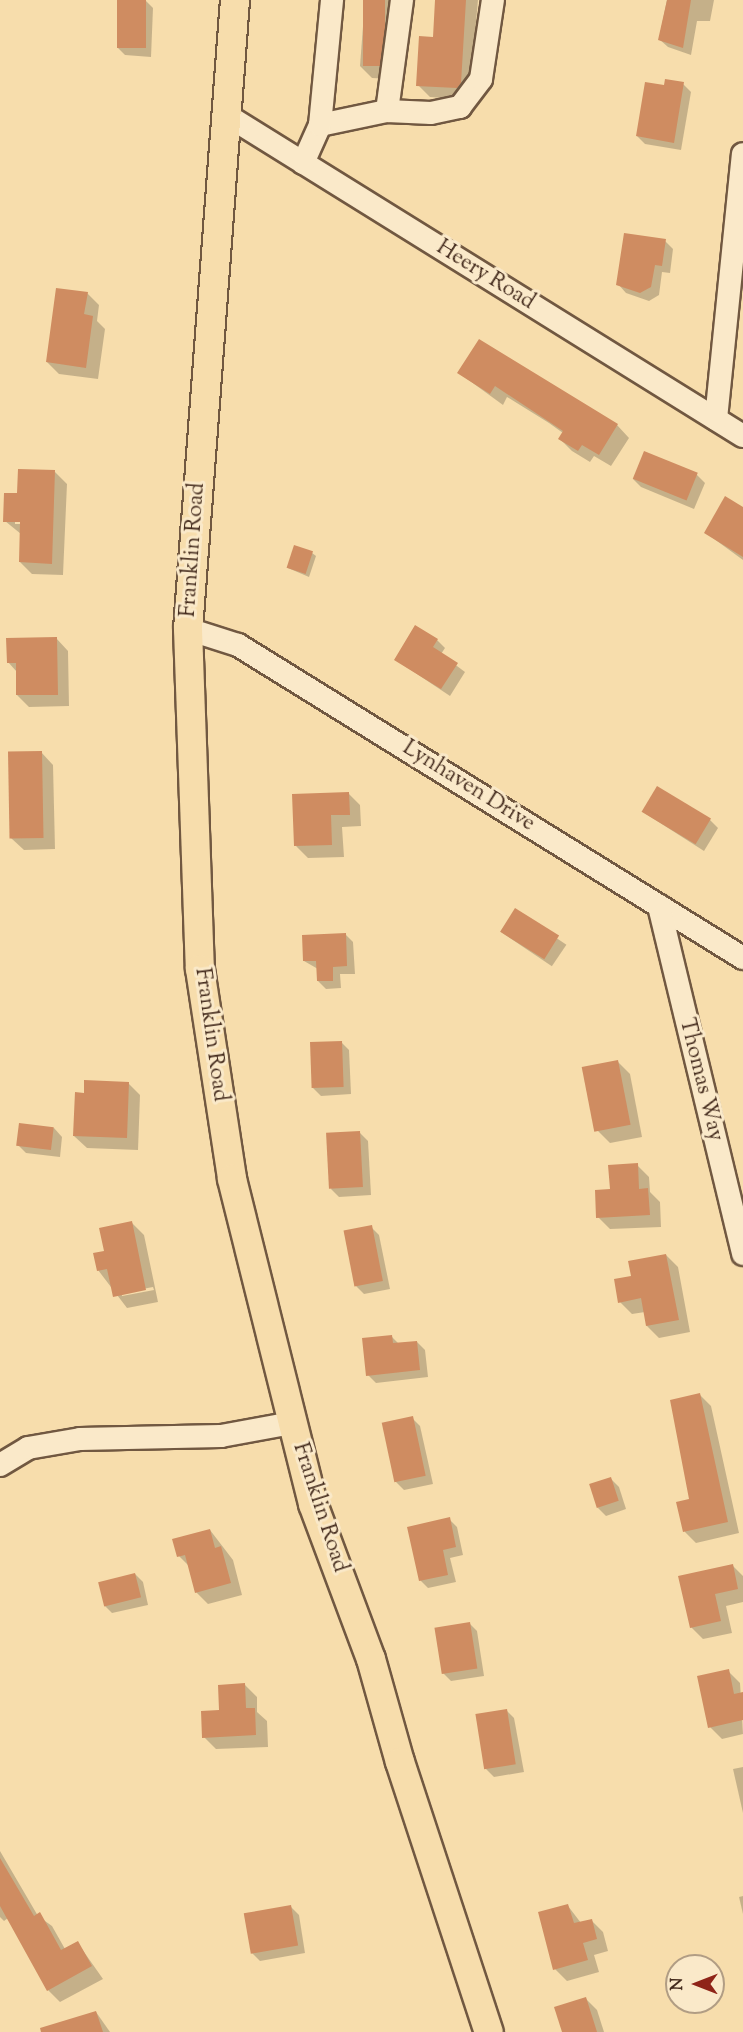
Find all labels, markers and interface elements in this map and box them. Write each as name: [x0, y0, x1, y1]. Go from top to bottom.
street label: Heery Road: [431, 235, 539, 317]
street label: Franklin Road: [176, 482, 212, 618]
street label: Lynhaven Drive: [397, 736, 539, 838]
street label: Franklin Road: [188, 966, 232, 1104]
street label: Thomas Way: [672, 1016, 728, 1144]
street label: Franklin Road: [286, 1440, 352, 1576]
north arrow: [665, 1954, 725, 2014]
text: N: [667, 1978, 690, 1990]

